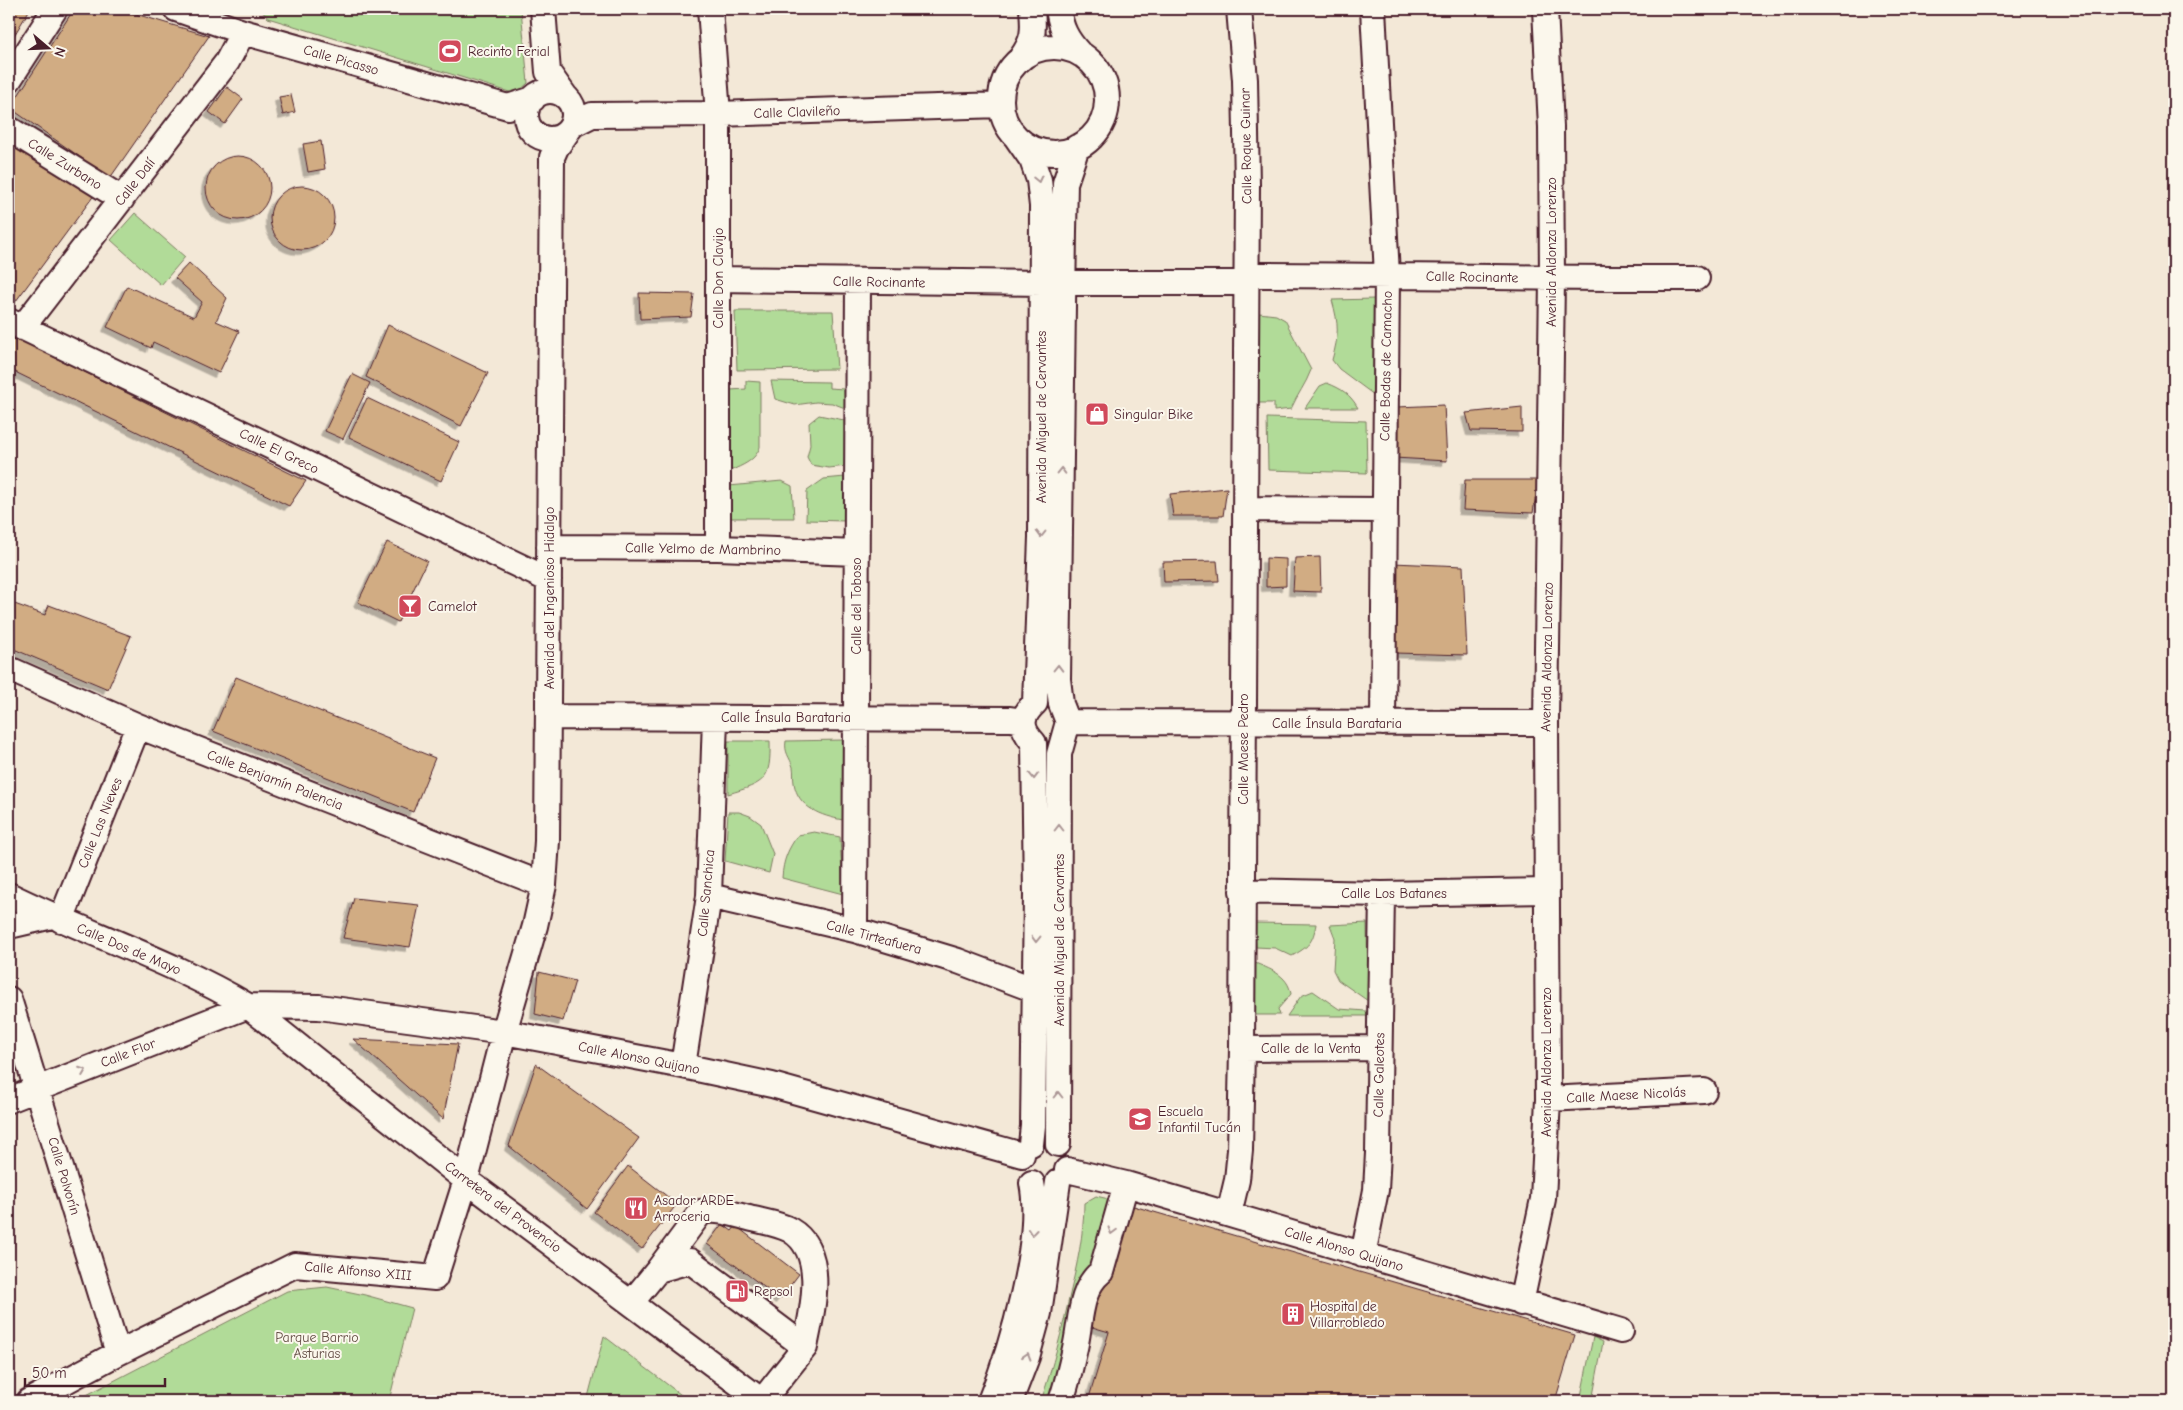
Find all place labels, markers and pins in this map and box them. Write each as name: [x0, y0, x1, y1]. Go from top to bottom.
sports icon: Recinto Ferial: [437, 38, 463, 64]
place label: Recinto Ferial: [468, 43, 550, 60]
shop icon: Singular Bike: [1084, 401, 1110, 427]
place label: Singular Bike: [1114, 406, 1193, 423]
bar icon: Camelot: [397, 593, 423, 619]
place label: Camelot: [428, 598, 478, 615]
place label: Escuela Infantil Tucán: [1158, 1103, 1241, 1136]
school or university icon: Escuela Infantil Tucán: [1127, 1106, 1153, 1132]
place label: Asador ARDE Arroceria: [654, 1192, 734, 1225]
restaurant icon: Asador ARDE Arroceria: [623, 1195, 649, 1221]
fuel station icon: Repsol: [724, 1278, 750, 1304]
place label: Repsol: [754, 1283, 793, 1300]
place label: Hospital de Villarrobledo: [1310, 1298, 1385, 1331]
building icon: Hospital de Villarrobledo: [1280, 1301, 1306, 1327]

